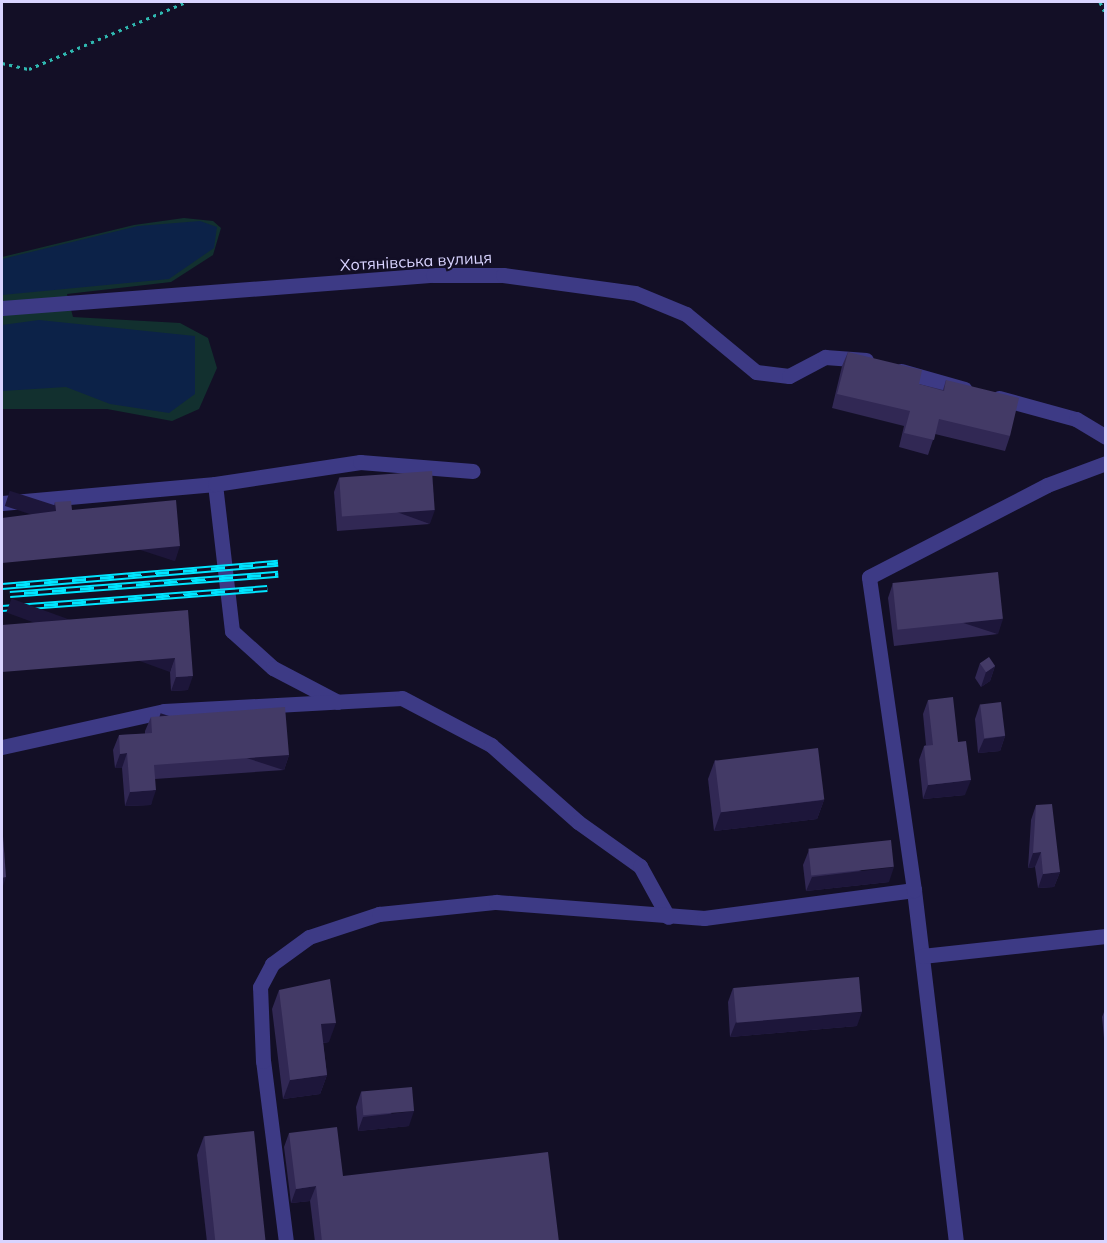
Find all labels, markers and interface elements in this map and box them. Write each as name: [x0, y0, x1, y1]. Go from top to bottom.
street label: Хотянівська вулиця: [340, 247, 492, 275]

